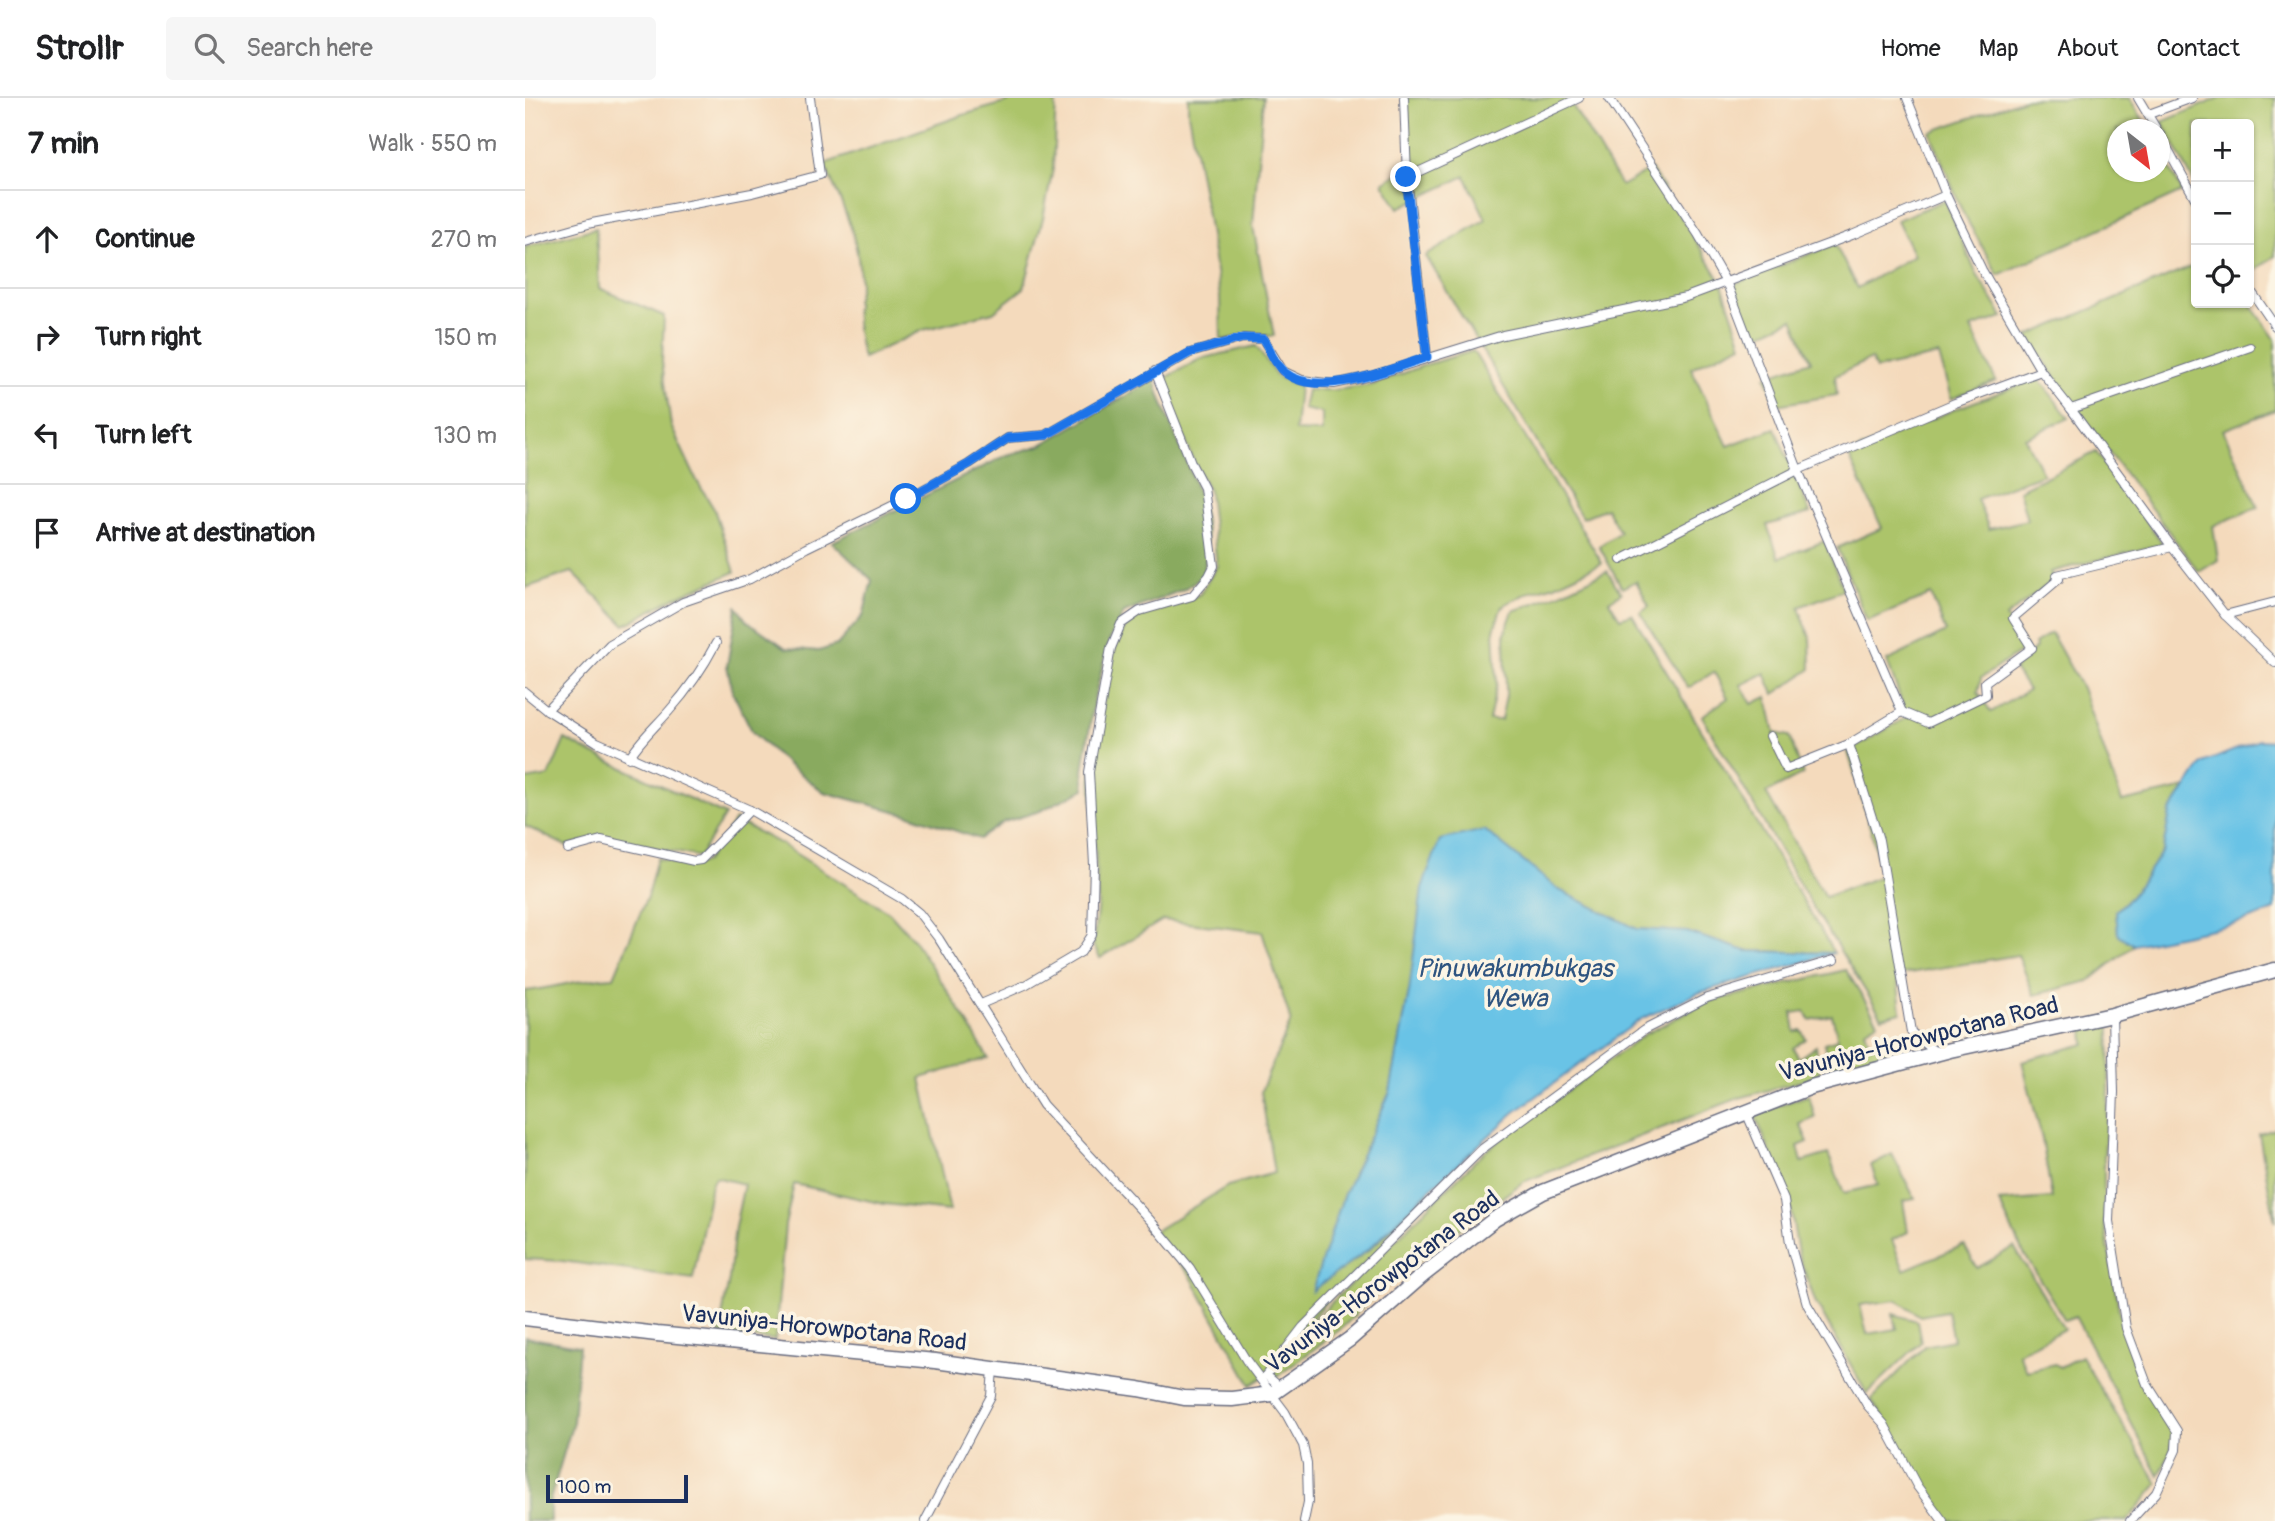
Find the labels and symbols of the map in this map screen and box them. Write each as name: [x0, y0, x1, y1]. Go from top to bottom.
north arrow: [2107, 119, 2170, 182]
route end: [1390, 161, 1421, 192]
route start: [890, 483, 921, 514]
water label: Pinuwakumbukgas Wewa: [1417, 953, 1616, 1015]
street label: Vavuniya-Horowpotana Road: [1776, 990, 2062, 1088]
street label: Vavuniya-Horowpotana Road: [1259, 1184, 1505, 1380]
street label: Vavuniya-Horowpotana Road: [680, 1299, 968, 1357]
scale bar: [546, 1472, 688, 1504]

